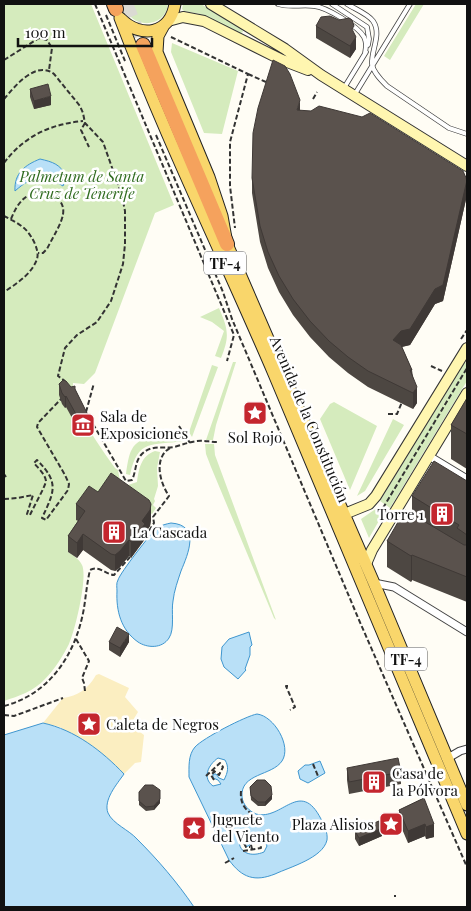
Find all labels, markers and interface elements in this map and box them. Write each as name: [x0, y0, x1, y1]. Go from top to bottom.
scale bar: [18, 15, 151, 47]
text: 100 m: [25, 22, 66, 42]
park label: Palmetum de Santa Cruz de Tenerife: [19, 166, 145, 203]
road number: TF-4: [204, 252, 246, 274]
street label: Avenida de la Constitución: [265, 332, 354, 505]
place icon: Sol Rojo: [242, 400, 268, 426]
place label: Sala de Exposiciones: [100, 406, 188, 443]
museum icon: Sala de Exposiciones: [70, 412, 96, 438]
place label: Sol Rojo: [228, 427, 282, 447]
building icon: Torre 1: [429, 501, 455, 527]
place label: Torre 1: [377, 504, 424, 524]
building icon: La Cascada: [101, 519, 127, 545]
place label: La Cascada: [132, 522, 208, 542]
road number: TF-4: [385, 648, 427, 671]
place icon: Caleta de Negros: [76, 711, 102, 737]
place label: Caleta de Negros: [106, 714, 219, 734]
place label: Casa de la Pólvora: [392, 763, 458, 800]
building icon: Casa de la Pólvora: [361, 769, 387, 795]
place label: Juguete del Viento: [211, 809, 279, 846]
place icon: Plaza Alisios: [378, 811, 404, 837]
place label: Plaza Alisios: [292, 814, 374, 834]
place icon: Juguete del Viento: [181, 815, 207, 841]

